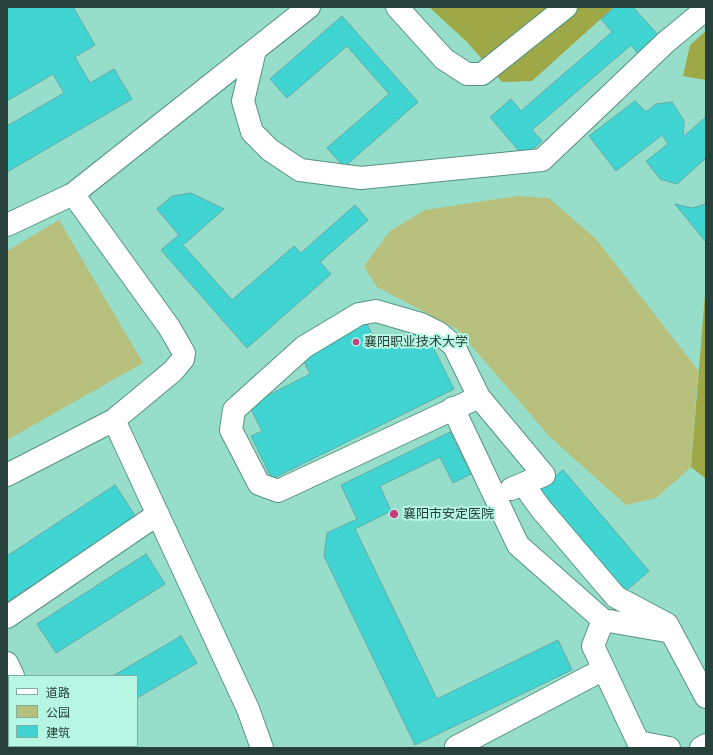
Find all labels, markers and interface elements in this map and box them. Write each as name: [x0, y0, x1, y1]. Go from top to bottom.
place label: 襄阳职业技术大学: [364, 334, 468, 350]
marker: 襄阳职业技术大学: [351, 337, 361, 347]
place label: 襄阳市安定医院: [403, 506, 494, 522]
marker: 襄阳市安定医院: [388, 508, 400, 520]
legend: [8, 675, 138, 747]
text: 道路: [46, 686, 70, 700]
text: 公园: [46, 706, 70, 720]
text: 建筑: [46, 726, 70, 740]

